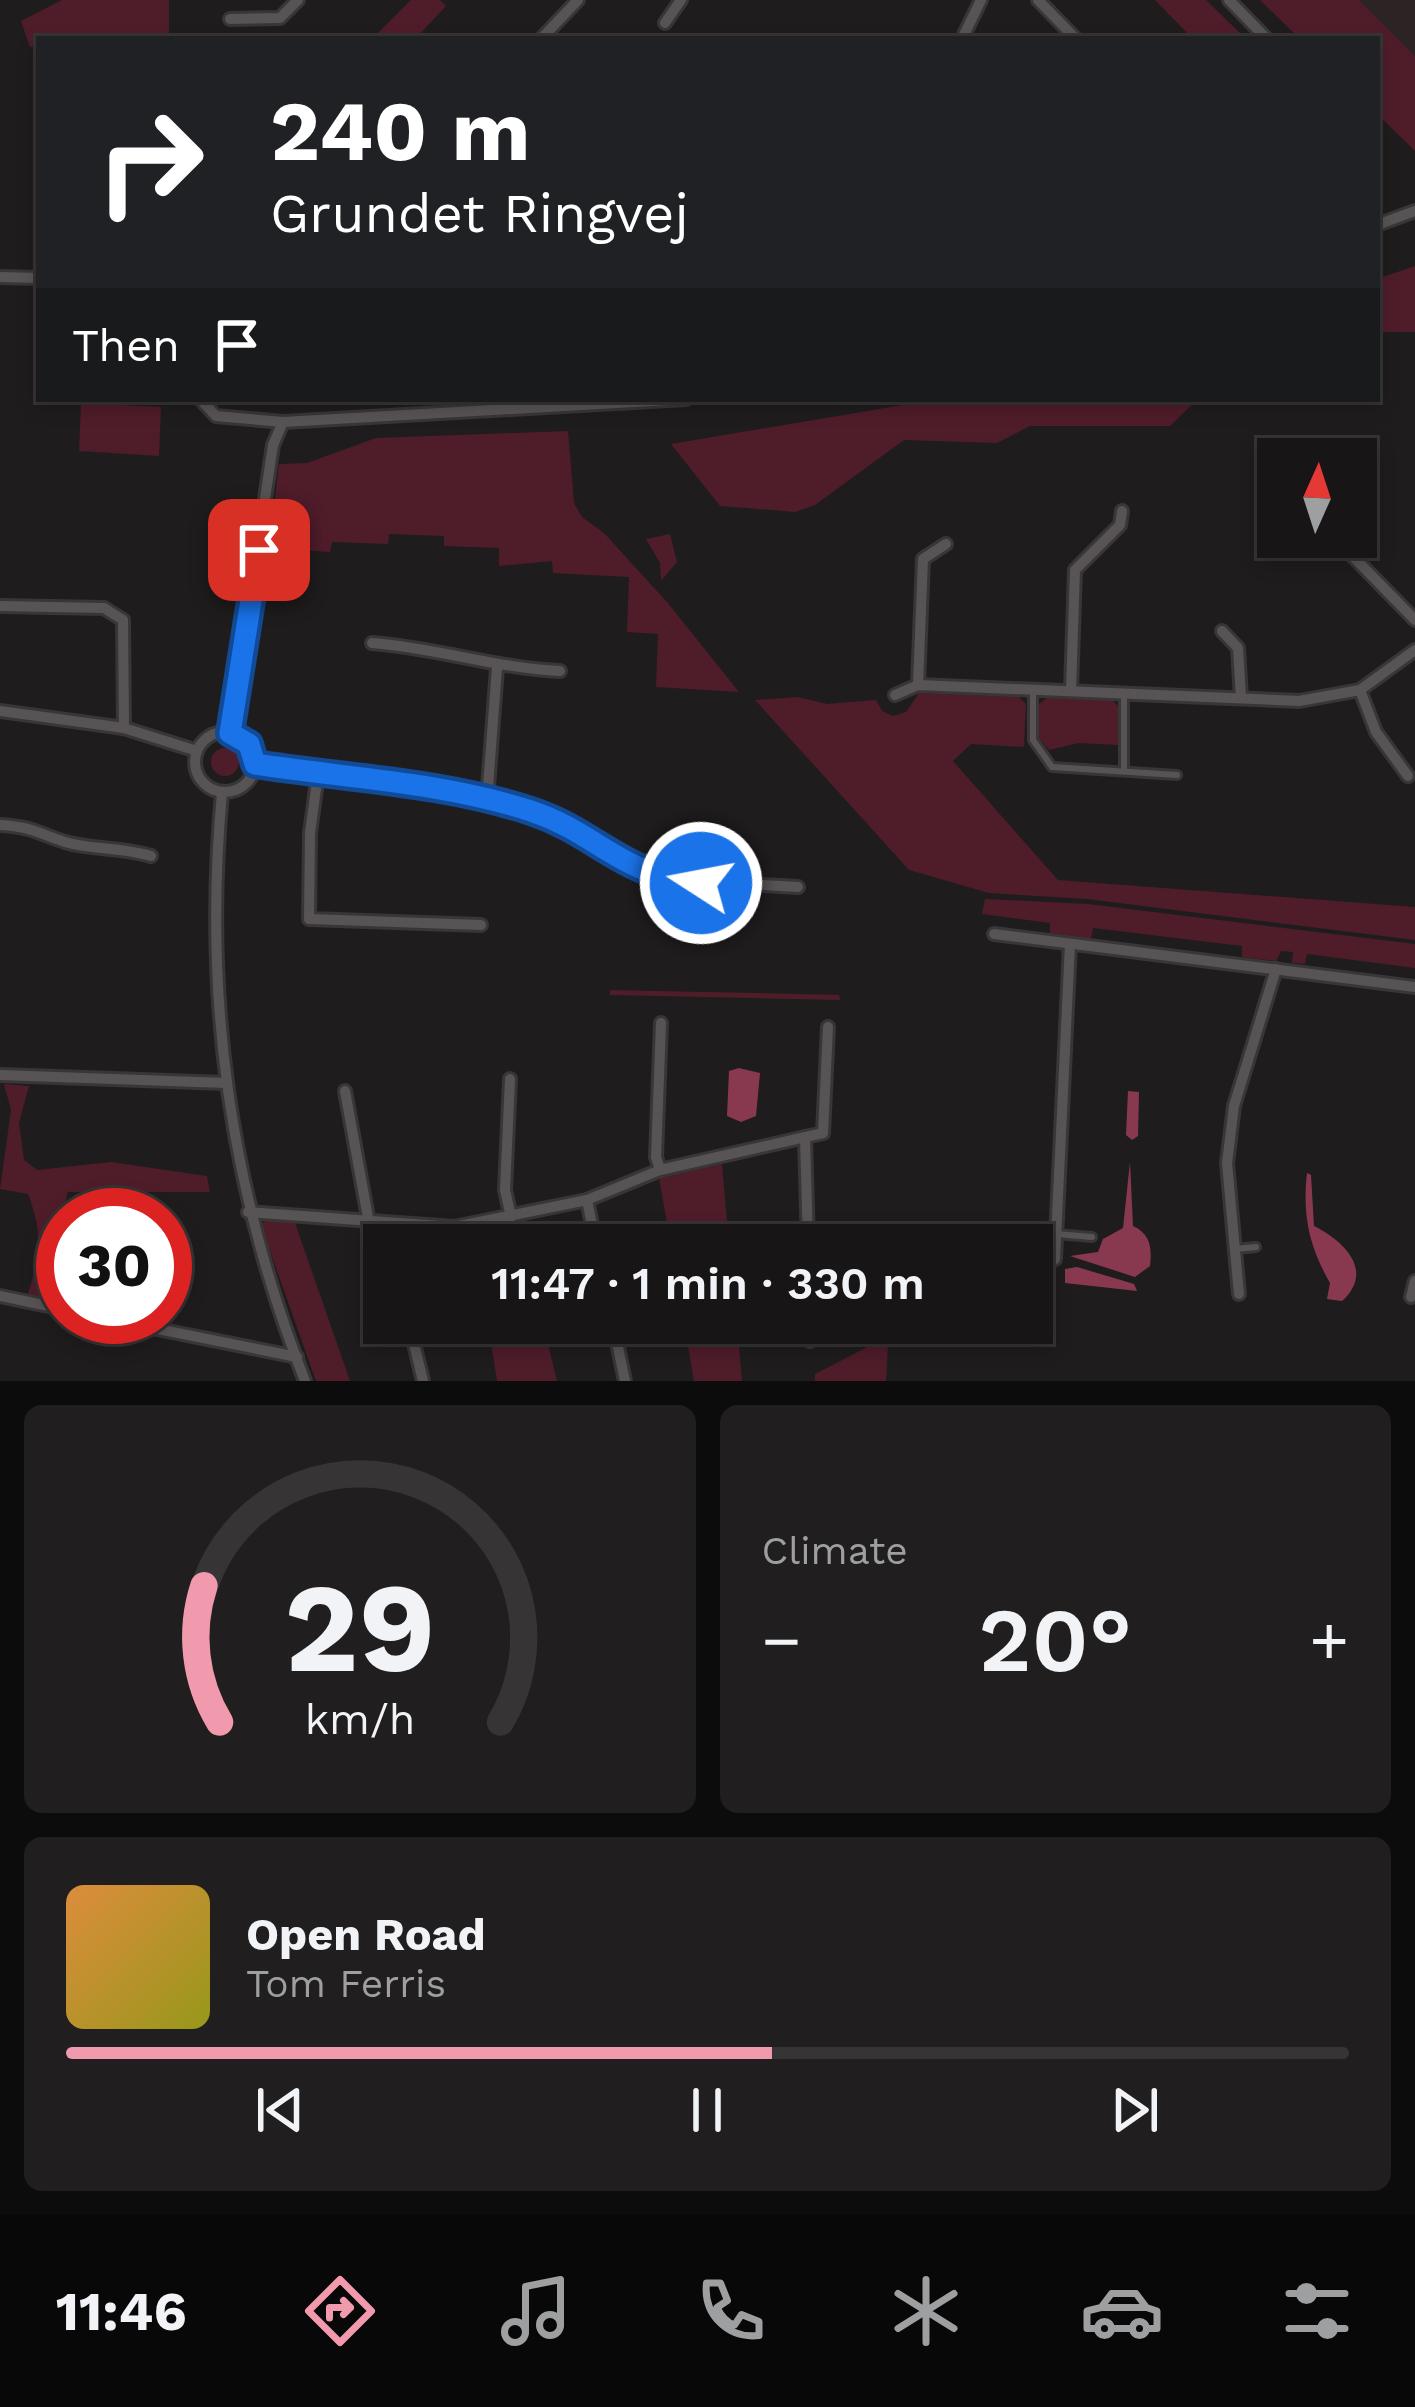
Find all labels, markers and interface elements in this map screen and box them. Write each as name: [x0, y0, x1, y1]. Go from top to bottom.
text: 240 m: [270, 82, 531, 180]
icon: right: [72, 84, 228, 240]
text: Grundet Ringvej: [270, 182, 689, 245]
icon: arrive: [204, 312, 270, 378]
text: Then: [72, 319, 180, 372]
north arrow: [1257, 438, 1377, 558]
map controls: [1257, 438, 1377, 558]
pin: [208, 499, 310, 601]
icon: arrive: [226, 517, 292, 583]
position arrow: [638, 820, 764, 946]
speed limit sign: 30: [36, 1188, 192, 1344]
text: 11:47 · 1 min · 330 m: [491, 1257, 925, 1310]
text: Climate: [762, 1528, 908, 1573]
text: 29: [284, 1555, 435, 1701]
text: 20°: [978, 1587, 1132, 1693]
text: −: [762, 1602, 801, 1679]
text: +: [1309, 1602, 1349, 1679]
text: km/h: [304, 1694, 415, 1744]
text: Open Road: [246, 1908, 486, 1961]
text: Tom Ferris: [246, 1961, 446, 2006]
icon: previous: [247, 2077, 313, 2143]
icon: pause: [674, 2077, 740, 2143]
icon: next: [1102, 2077, 1168, 2143]
icon: directions: [298, 2269, 382, 2353]
icon: music: [494, 2269, 578, 2353]
icon: phone: [689, 2269, 773, 2353]
icon: climate: [884, 2269, 968, 2353]
icon: car: [1080, 2269, 1164, 2353]
icon: filters: [1275, 2269, 1359, 2353]
text: 11:46: [56, 2280, 187, 2343]

